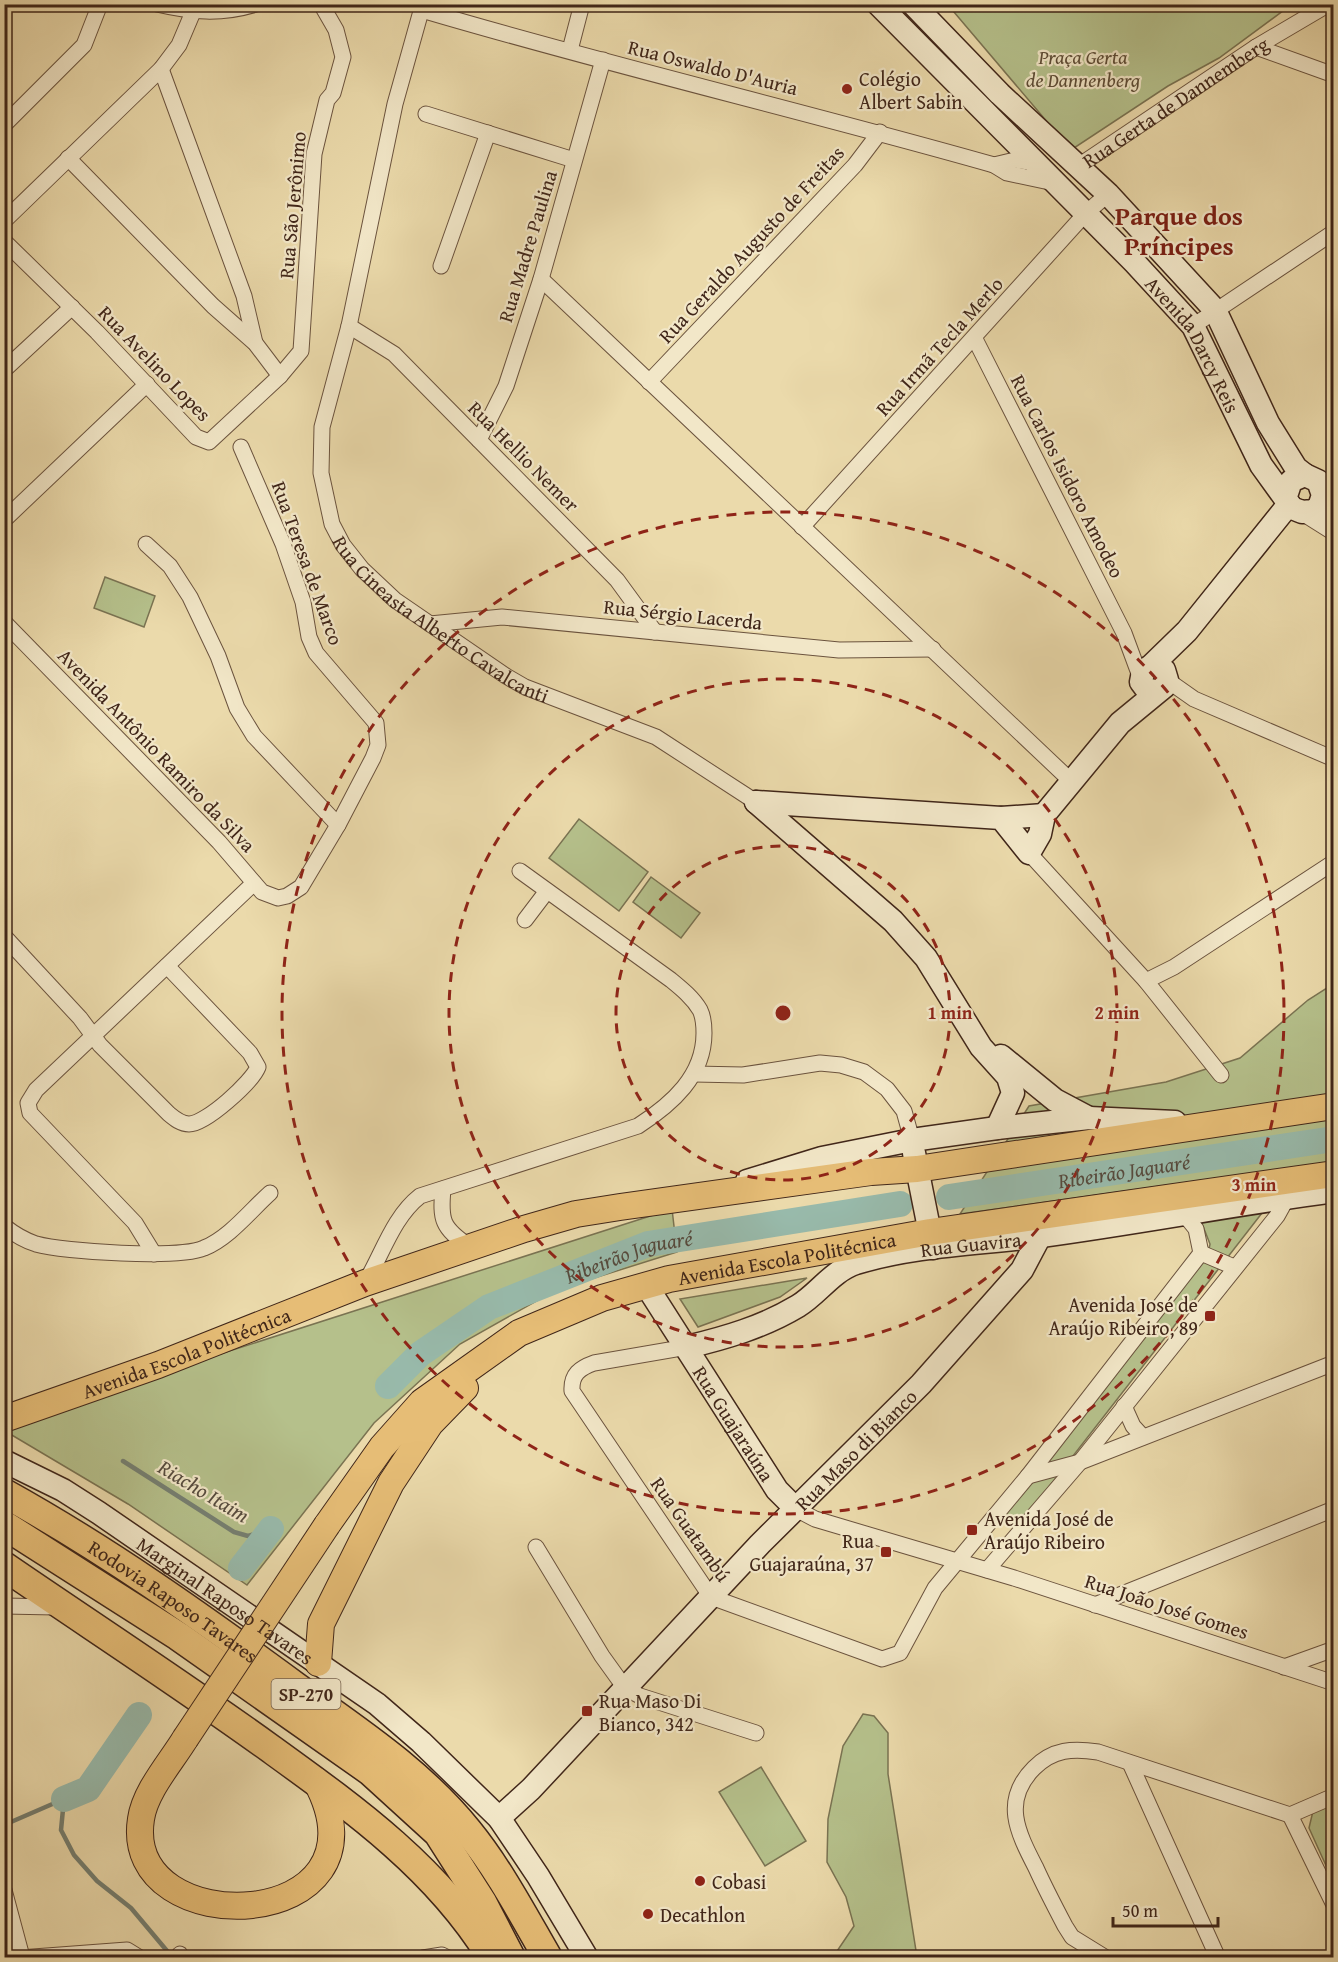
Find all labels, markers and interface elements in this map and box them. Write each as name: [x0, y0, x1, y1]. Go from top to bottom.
street label: Rua Gerta de Dannemberg: [1076, 28, 1274, 174]
street label: Rua Oswaldo D'Auria: [625, 32, 801, 102]
park label: Praça Gerta de Dannenberg: [1026, 42, 1140, 94]
place label: Colégio Albert Sabin: [859, 64, 963, 116]
marker: Colégio Albert Sabin: [840, 82, 854, 96]
street label: Rua São Jerônimo: [271, 130, 313, 280]
street label: Rua Geraldo Augusto de Freitas: [651, 139, 851, 349]
street label: Rua Madre Paulina: [490, 166, 564, 325]
district label: Parque dos Príncipes: [1115, 196, 1243, 265]
street label: Avenida Darcy Reis: [1139, 269, 1248, 418]
street label: Rua Irmã Tecla Merlo: [869, 270, 1009, 422]
street label: Rua Avelino Lopes: [92, 298, 218, 428]
street label: Rua Carlos Isidoro Amodeo: [1004, 369, 1132, 583]
street label: Rua Hellio Nemer: [462, 394, 586, 518]
street label: Rua Teresa de Marco: [265, 477, 351, 649]
street label: Rua Cineasta Alberto Cavalcanti: [326, 530, 554, 709]
street label: Rua Sérgio Lacerda: [602, 591, 764, 637]
street label: Avenida Antônio Ramiro da Silva: [52, 642, 263, 859]
text: 1 min: [928, 999, 973, 1026]
text: 2 min: [1095, 999, 1140, 1026]
centre of rings: [773, 1003, 793, 1023]
water label: Ribeirão Jaguaré: [1055, 1145, 1193, 1196]
text: 3 min: [1232, 1171, 1277, 1198]
water label: Ribeirão Jaguaré: [559, 1222, 695, 1291]
street label: Avenida Escola Politécnica: [675, 1224, 898, 1292]
street label: Rua Guavira: [919, 1224, 1023, 1264]
place label: Avenida José de Araújo Ribeiro, 89: [1048, 1290, 1198, 1342]
street label: Avenida Escola Politécnica: [78, 1299, 295, 1405]
marker: Avenida José de Araújo Ribeiro, 89: [1203, 1309, 1217, 1323]
street label: Rua Guajaraúna: [687, 1360, 782, 1487]
street label: Rua Maso di Bianco: [788, 1382, 923, 1517]
water label: Riacho Itaim: [152, 1451, 255, 1530]
street label: Rua Guatambú: [644, 1471, 738, 1588]
place label: Avenida José de Araújo Ribeiro: [984, 1504, 1114, 1556]
marker: Avenida José de Araújo Ribeiro: [965, 1523, 979, 1537]
place label: Rua Guajaraúna, 37: [750, 1526, 875, 1578]
street label: Marginal Raposo Tavares: [131, 1529, 320, 1671]
street label: Rodovia Raposo Tavares: [83, 1532, 264, 1669]
marker: Rua Guajaraúna, 37: [879, 1545, 893, 1559]
street label: Rua João José Gomes: [1081, 1566, 1253, 1646]
road number: SP-270: [272, 1679, 340, 1709]
place label: Rua Maso Di Bianco, 342: [599, 1686, 702, 1738]
marker: Rua Maso Di Bianco, 342: [580, 1704, 594, 1718]
place label: Cobasi: [712, 1867, 767, 1896]
marker: Cobasi: [693, 1874, 707, 1888]
scale bar: [1113, 1890, 1218, 1928]
text: 50 m: [1122, 1897, 1158, 1924]
place label: Decathlon: [660, 1900, 745, 1929]
marker: Decathlon: [641, 1907, 655, 1921]

